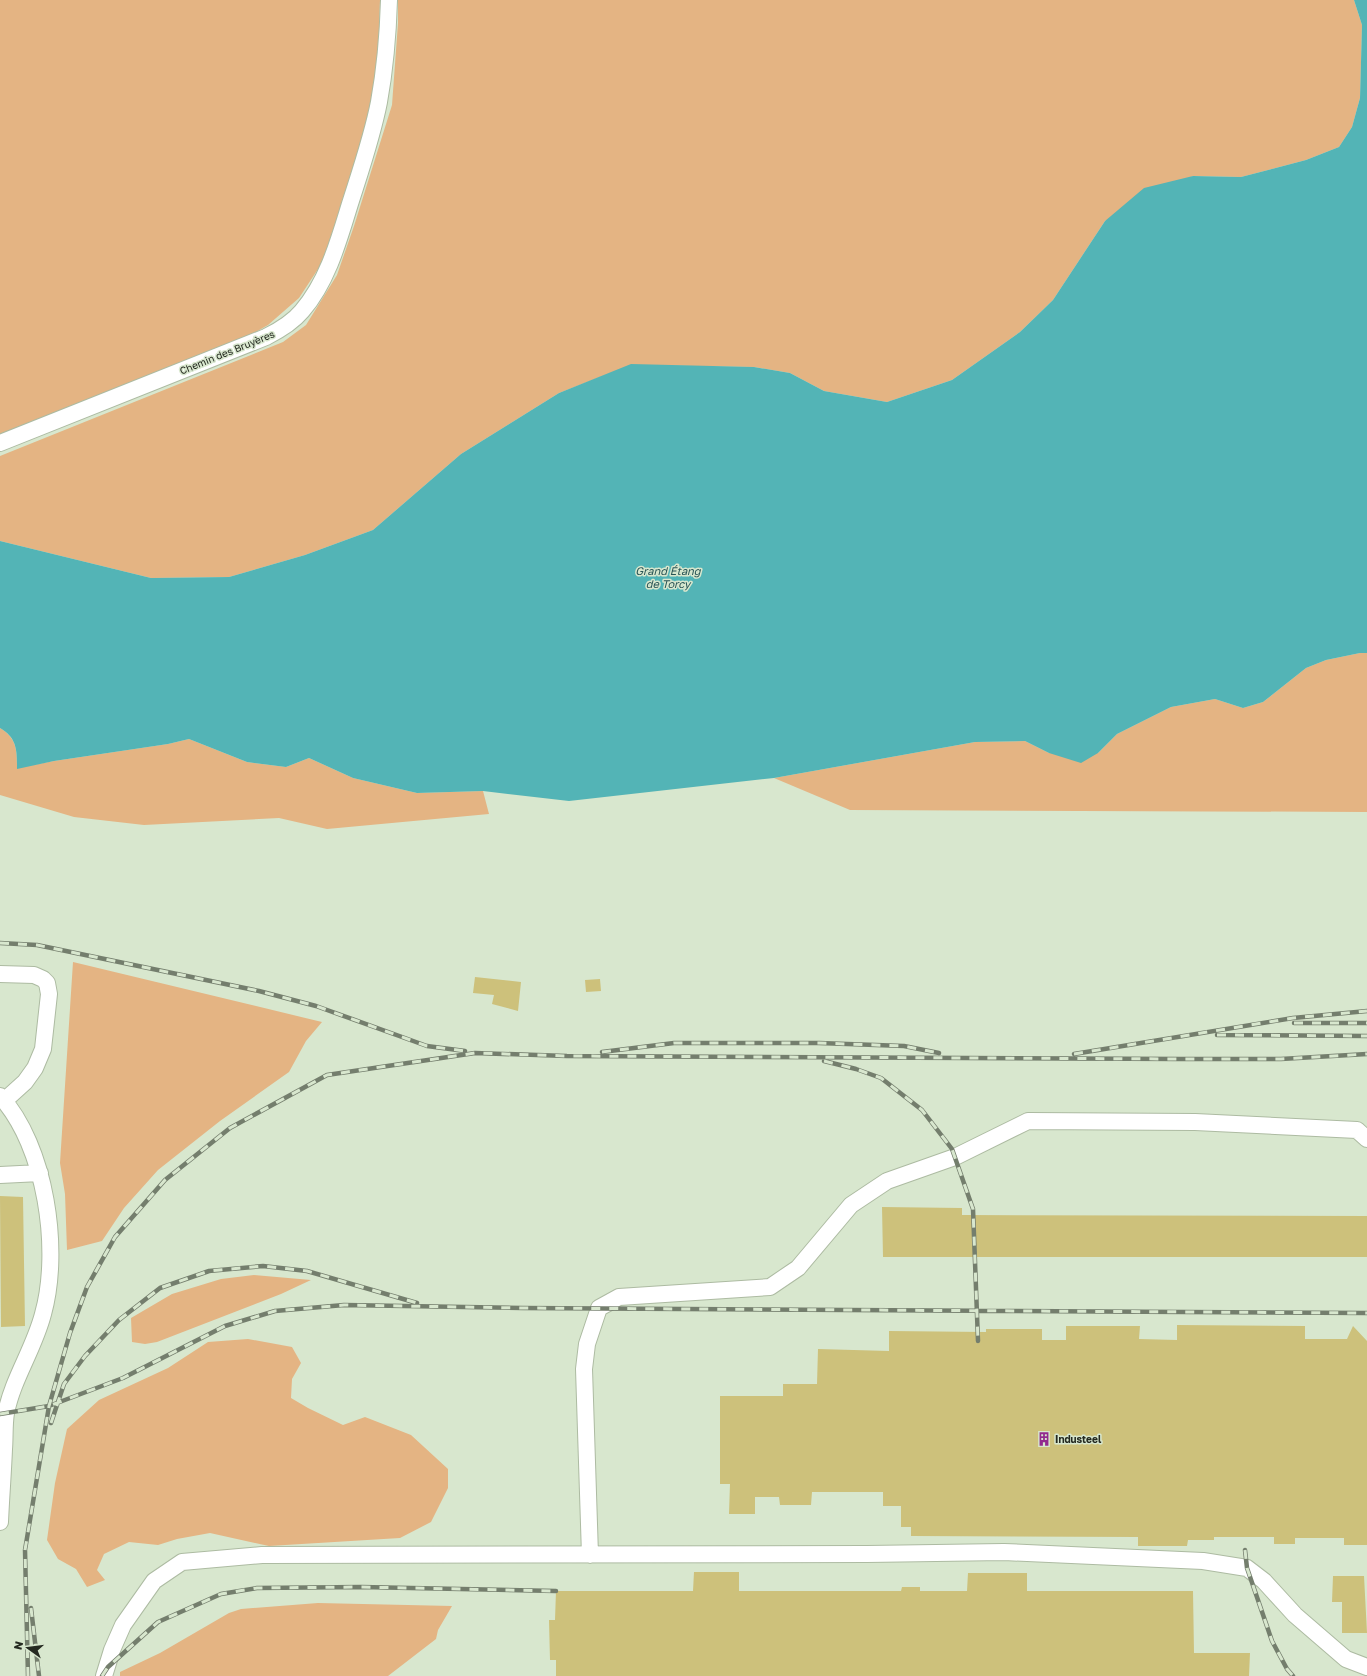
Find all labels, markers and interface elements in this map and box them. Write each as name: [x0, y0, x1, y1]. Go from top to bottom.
street label: Chemin des Bruyères: [178, 327, 276, 377]
water label: Grand Étang de Torcy: [635, 564, 702, 591]
building icon: Industeel: [1036, 1431, 1052, 1447]
place label: Industeel: [1055, 1433, 1102, 1445]
north arrow: [8, 1628, 48, 1668]
text: N: [10, 1640, 25, 1651]

